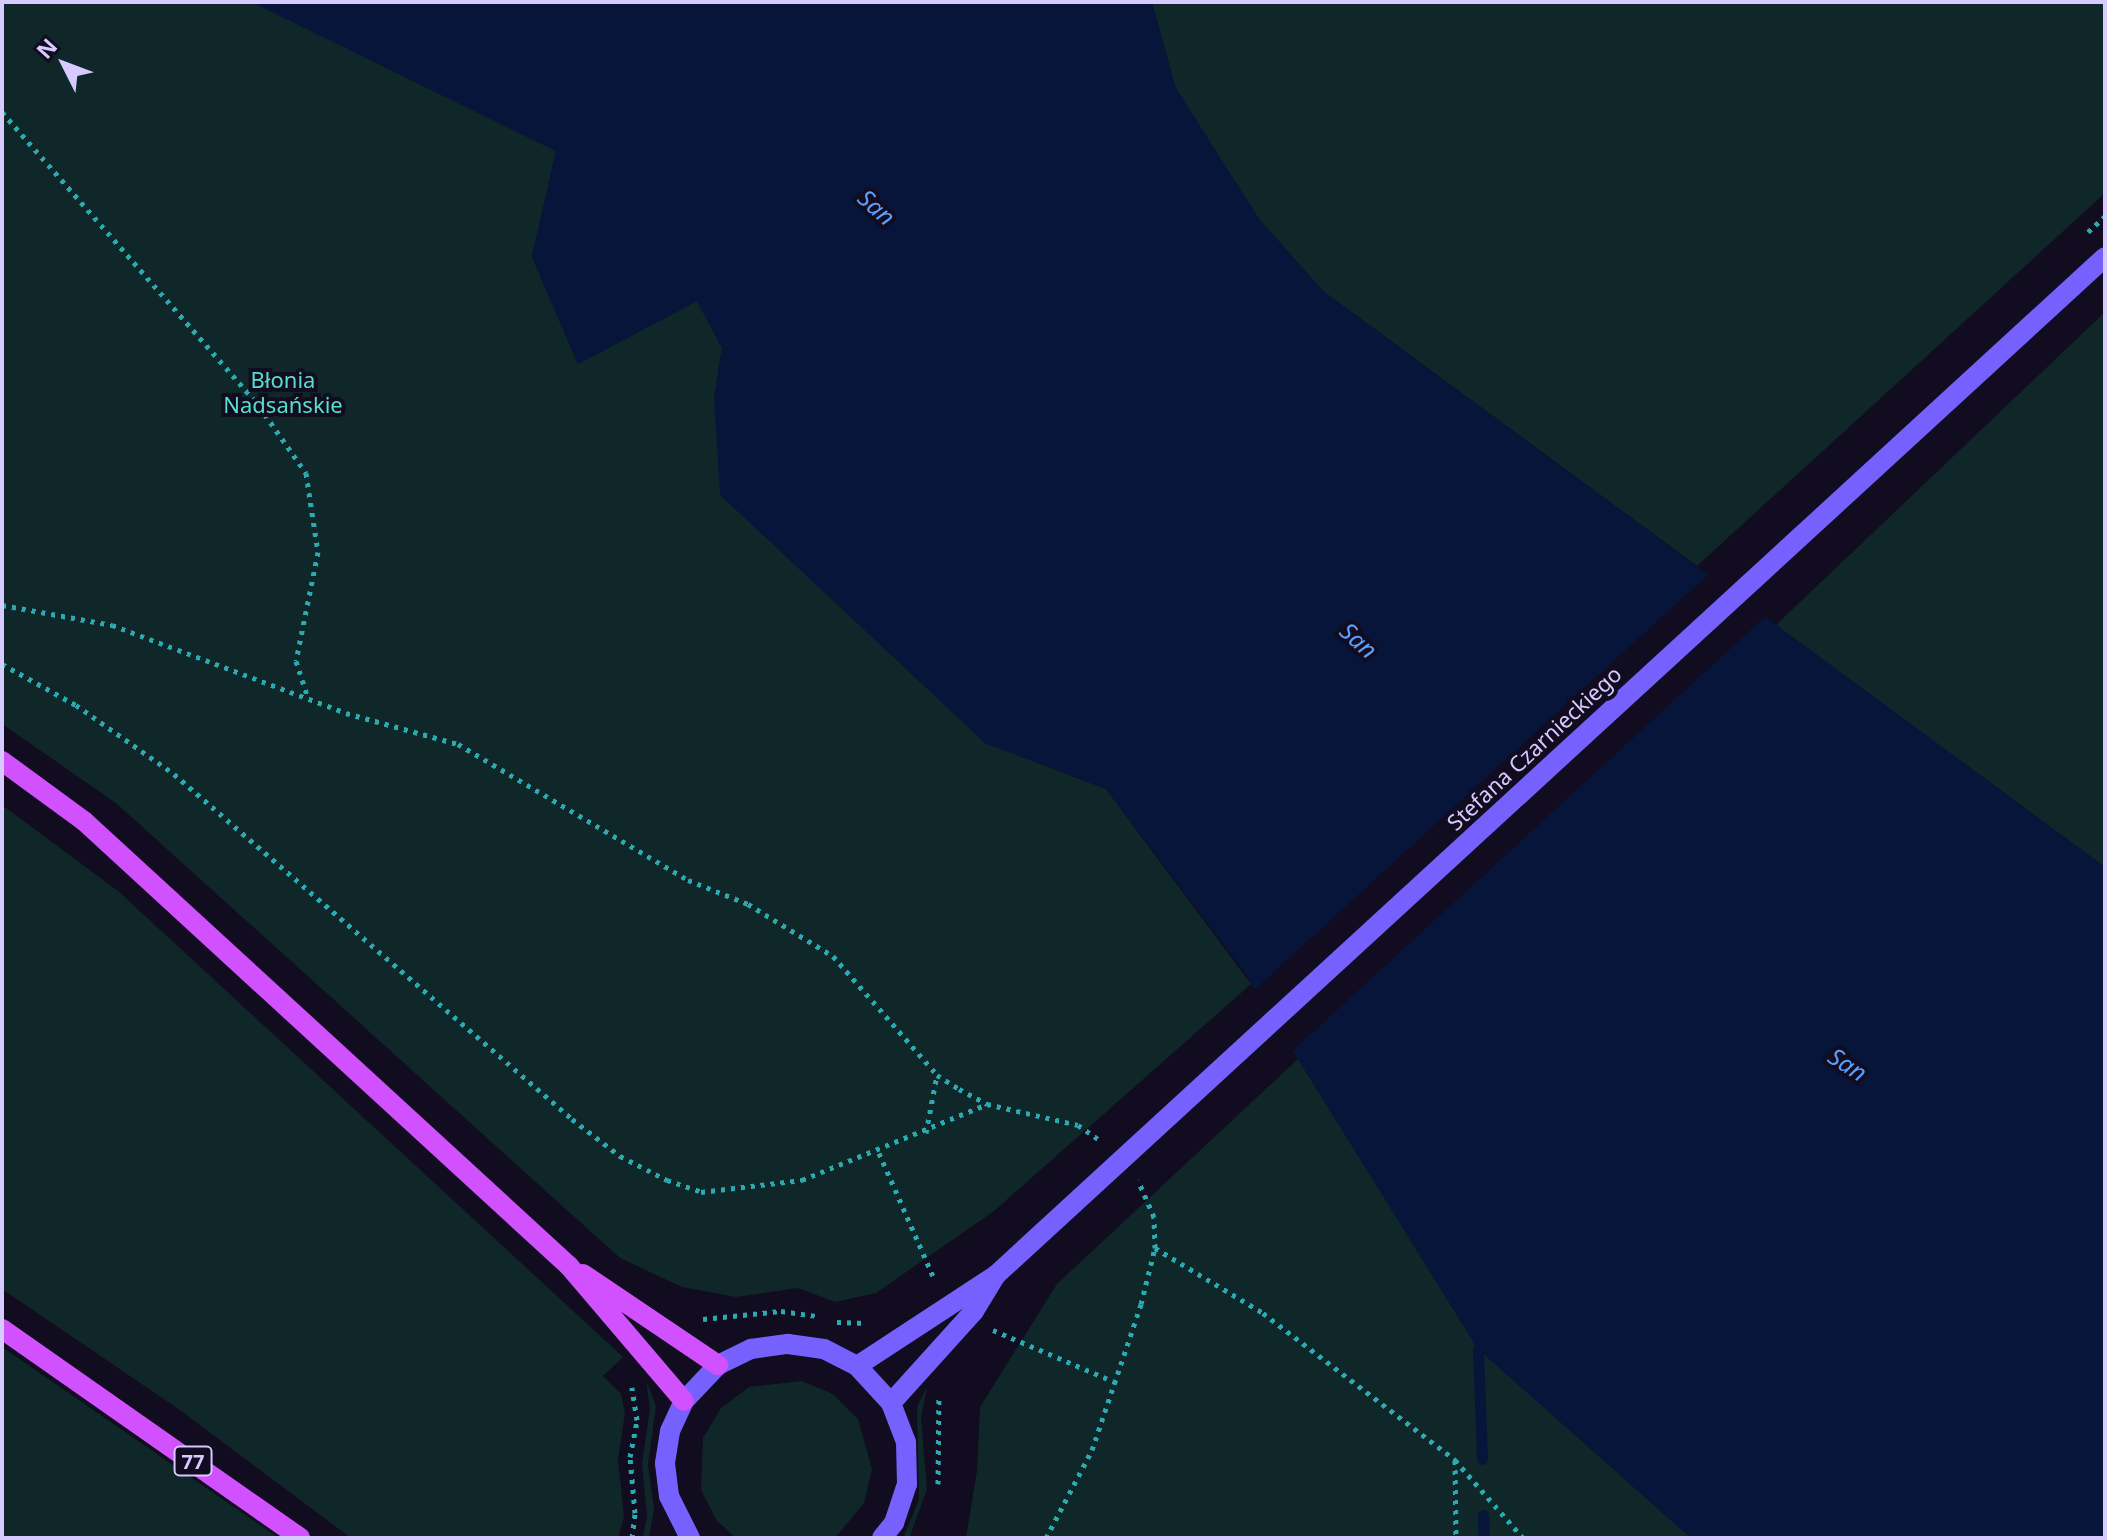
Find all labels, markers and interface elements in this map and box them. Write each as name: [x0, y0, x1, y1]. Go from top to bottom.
north arrow: [24, 24, 104, 104]
text: N: [29, 31, 63, 65]
water label: San: [853, 183, 901, 231]
park label: Błonia Nadsańskie: [223, 366, 343, 418]
water label: San: [1335, 616, 1383, 664]
street label: Stefana Czarnieckiego: [1441, 660, 1627, 836]
water label: San: [1824, 1041, 1872, 1087]
road number: 77: [173, 1445, 213, 1477]

